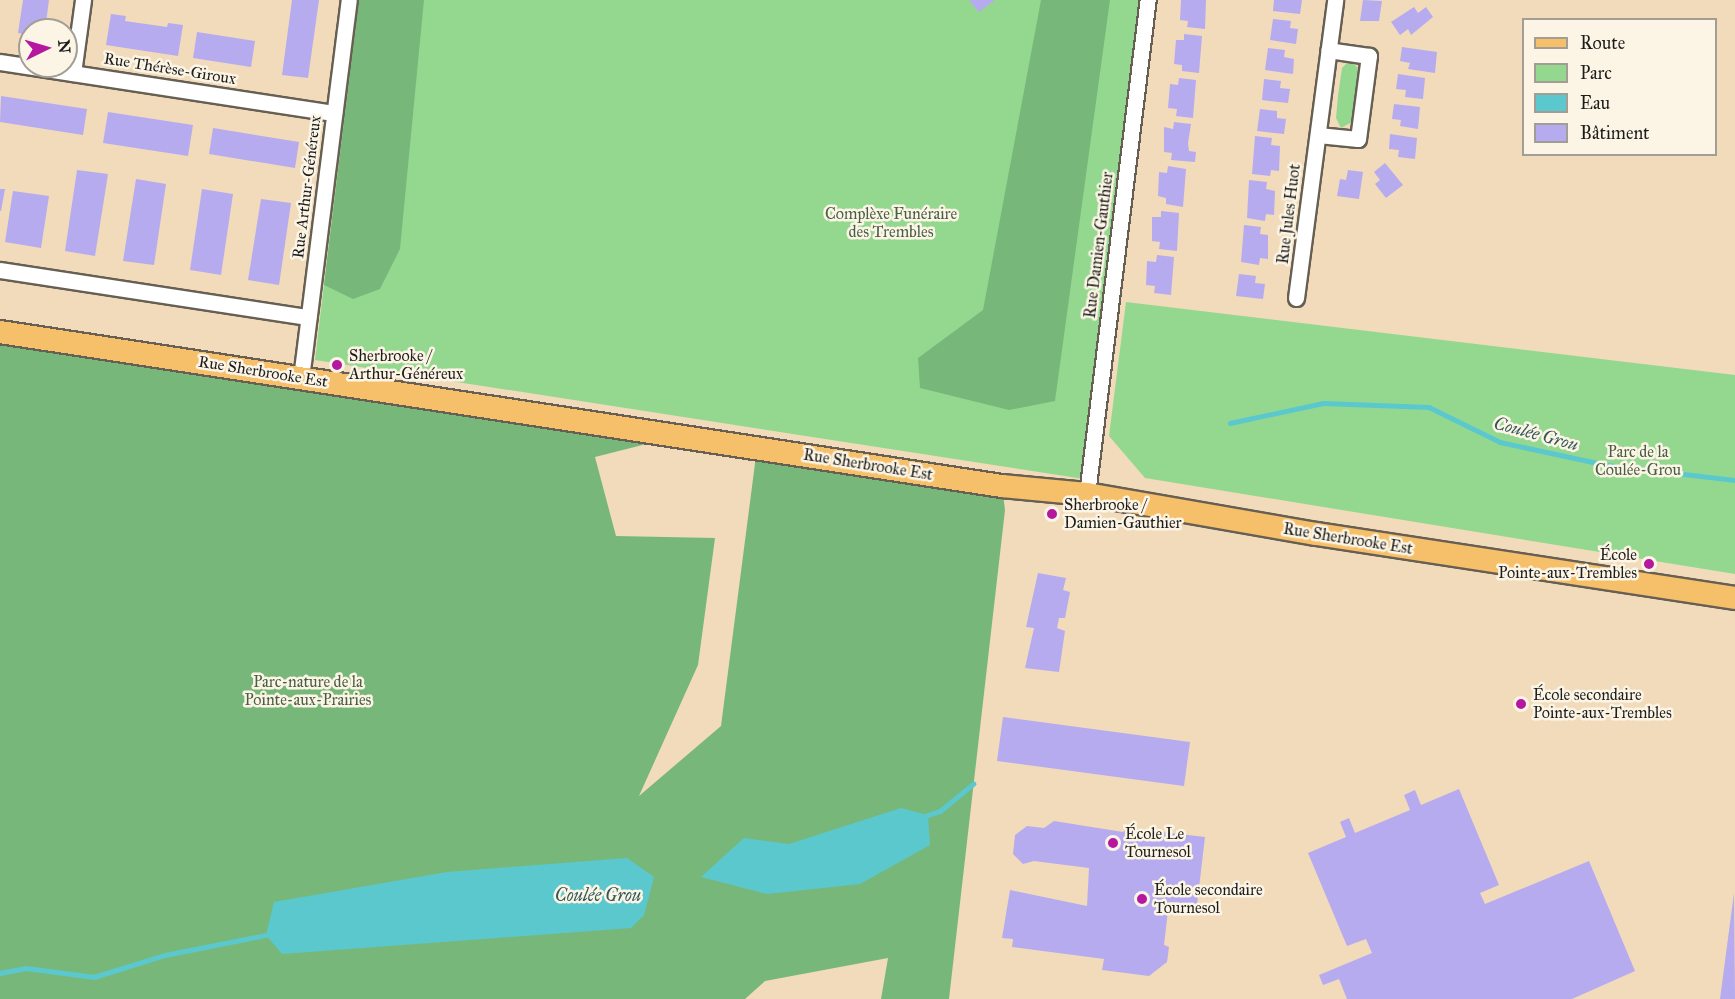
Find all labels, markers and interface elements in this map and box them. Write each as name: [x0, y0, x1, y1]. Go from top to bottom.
north arrow: [18, 18, 78, 78]
legend: [1522, 18, 1717, 156]
text: Route: [1580, 32, 1625, 54]
text: N: [54, 39, 74, 54]
street label: Rue Thérèse-Giroux: [102, 49, 238, 89]
text: Parc: [1580, 62, 1612, 84]
text: Eau: [1580, 92, 1610, 114]
street label: Rue Arthur-Généreux: [289, 114, 325, 260]
text: Bâtiment: [1580, 122, 1649, 144]
street label: Rue Jules Huot: [1273, 163, 1305, 265]
street label: Rue Damien-Gauthier: [1080, 171, 1118, 319]
park label: Complèxe Funéraire des Trembles: [825, 204, 957, 242]
place label: Sherbrooke / Arthur-Généreux: [349, 346, 463, 384]
street label: Rue Sherbrooke Est: [197, 352, 329, 392]
marker: Sherbrooke / Arthur-Généreux: [330, 358, 344, 372]
water label: Coulée Grou: [1491, 412, 1581, 456]
park label: Parc de la Coulée-Grou: [1595, 442, 1681, 480]
street label: Rue Sherbrooke Est: [802, 445, 934, 485]
place label: Sherbrooke / Damien-Gauthier: [1064, 495, 1182, 533]
marker: Sherbrooke / Damien-Gauthier: [1045, 507, 1059, 521]
street label: Rue Sherbrooke Est: [1282, 519, 1414, 559]
place label: École Pointe-aux-Trembles: [1498, 545, 1637, 583]
marker: École Pointe-aux-Trembles: [1642, 557, 1656, 571]
park label: Parc-nature de la Pointe-aux-Prairies: [245, 672, 371, 710]
place label: École secondaire Pointe-aux-Trembles: [1533, 685, 1672, 723]
marker: École secondaire Pointe-aux-Trembles: [1514, 697, 1528, 711]
place label: École Le Tournesol: [1125, 824, 1191, 862]
marker: École Le Tournesol: [1106, 836, 1120, 850]
place label: École secondaire Tournesol: [1154, 880, 1263, 918]
water label: Coulée Grou: [555, 884, 641, 906]
marker: École secondaire Tournesol: [1135, 892, 1149, 906]

